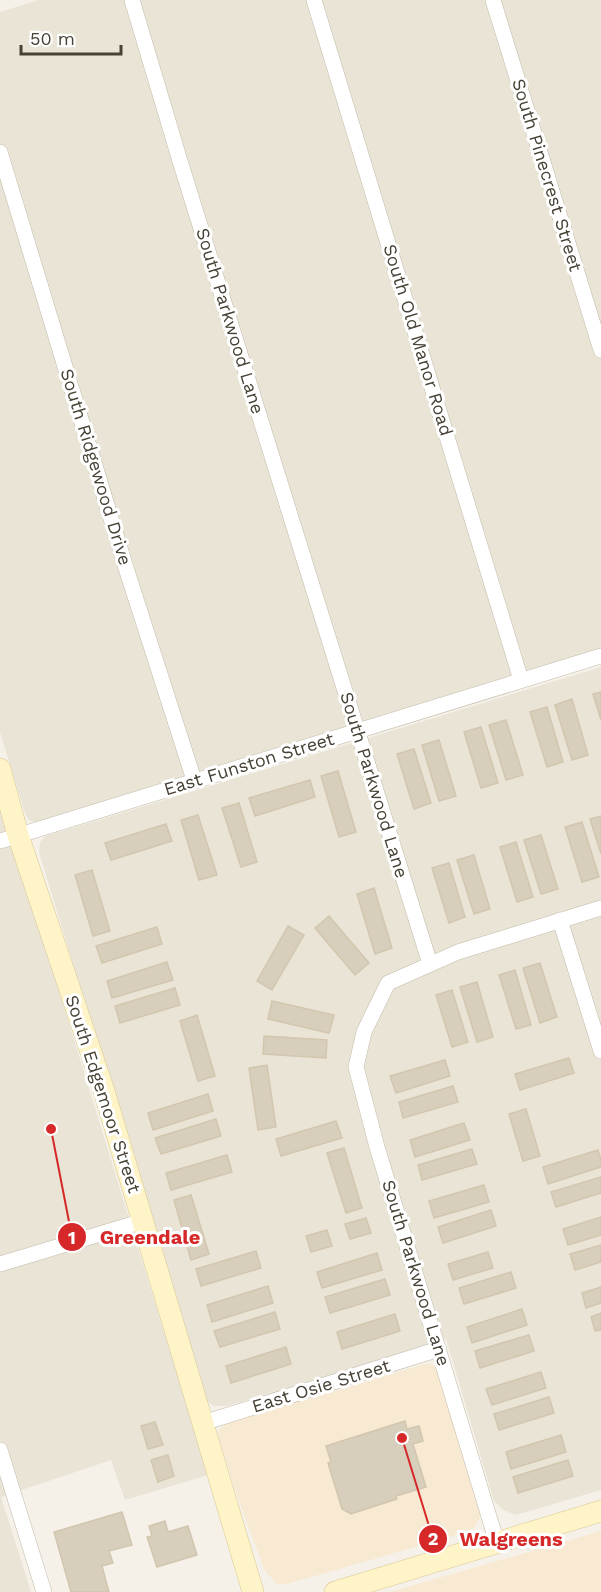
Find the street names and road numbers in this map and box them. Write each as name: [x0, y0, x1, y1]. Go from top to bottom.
street label: South Pinecrest Street: [508, 76, 587, 274]
street label: South Parkwood Lane: [192, 225, 269, 416]
street label: South Old Manor Road: [379, 242, 458, 438]
street label: South Ridgewood Drive: [57, 366, 136, 568]
street label: South Parkwood Lane: [336, 689, 413, 880]
street label: East Funston Street: [161, 728, 337, 799]
street label: South Edgemoor Street: [62, 992, 146, 1196]
street label: South Parkwood Lane: [378, 1177, 455, 1368]
street label: East Osie Street: [249, 1354, 393, 1417]

